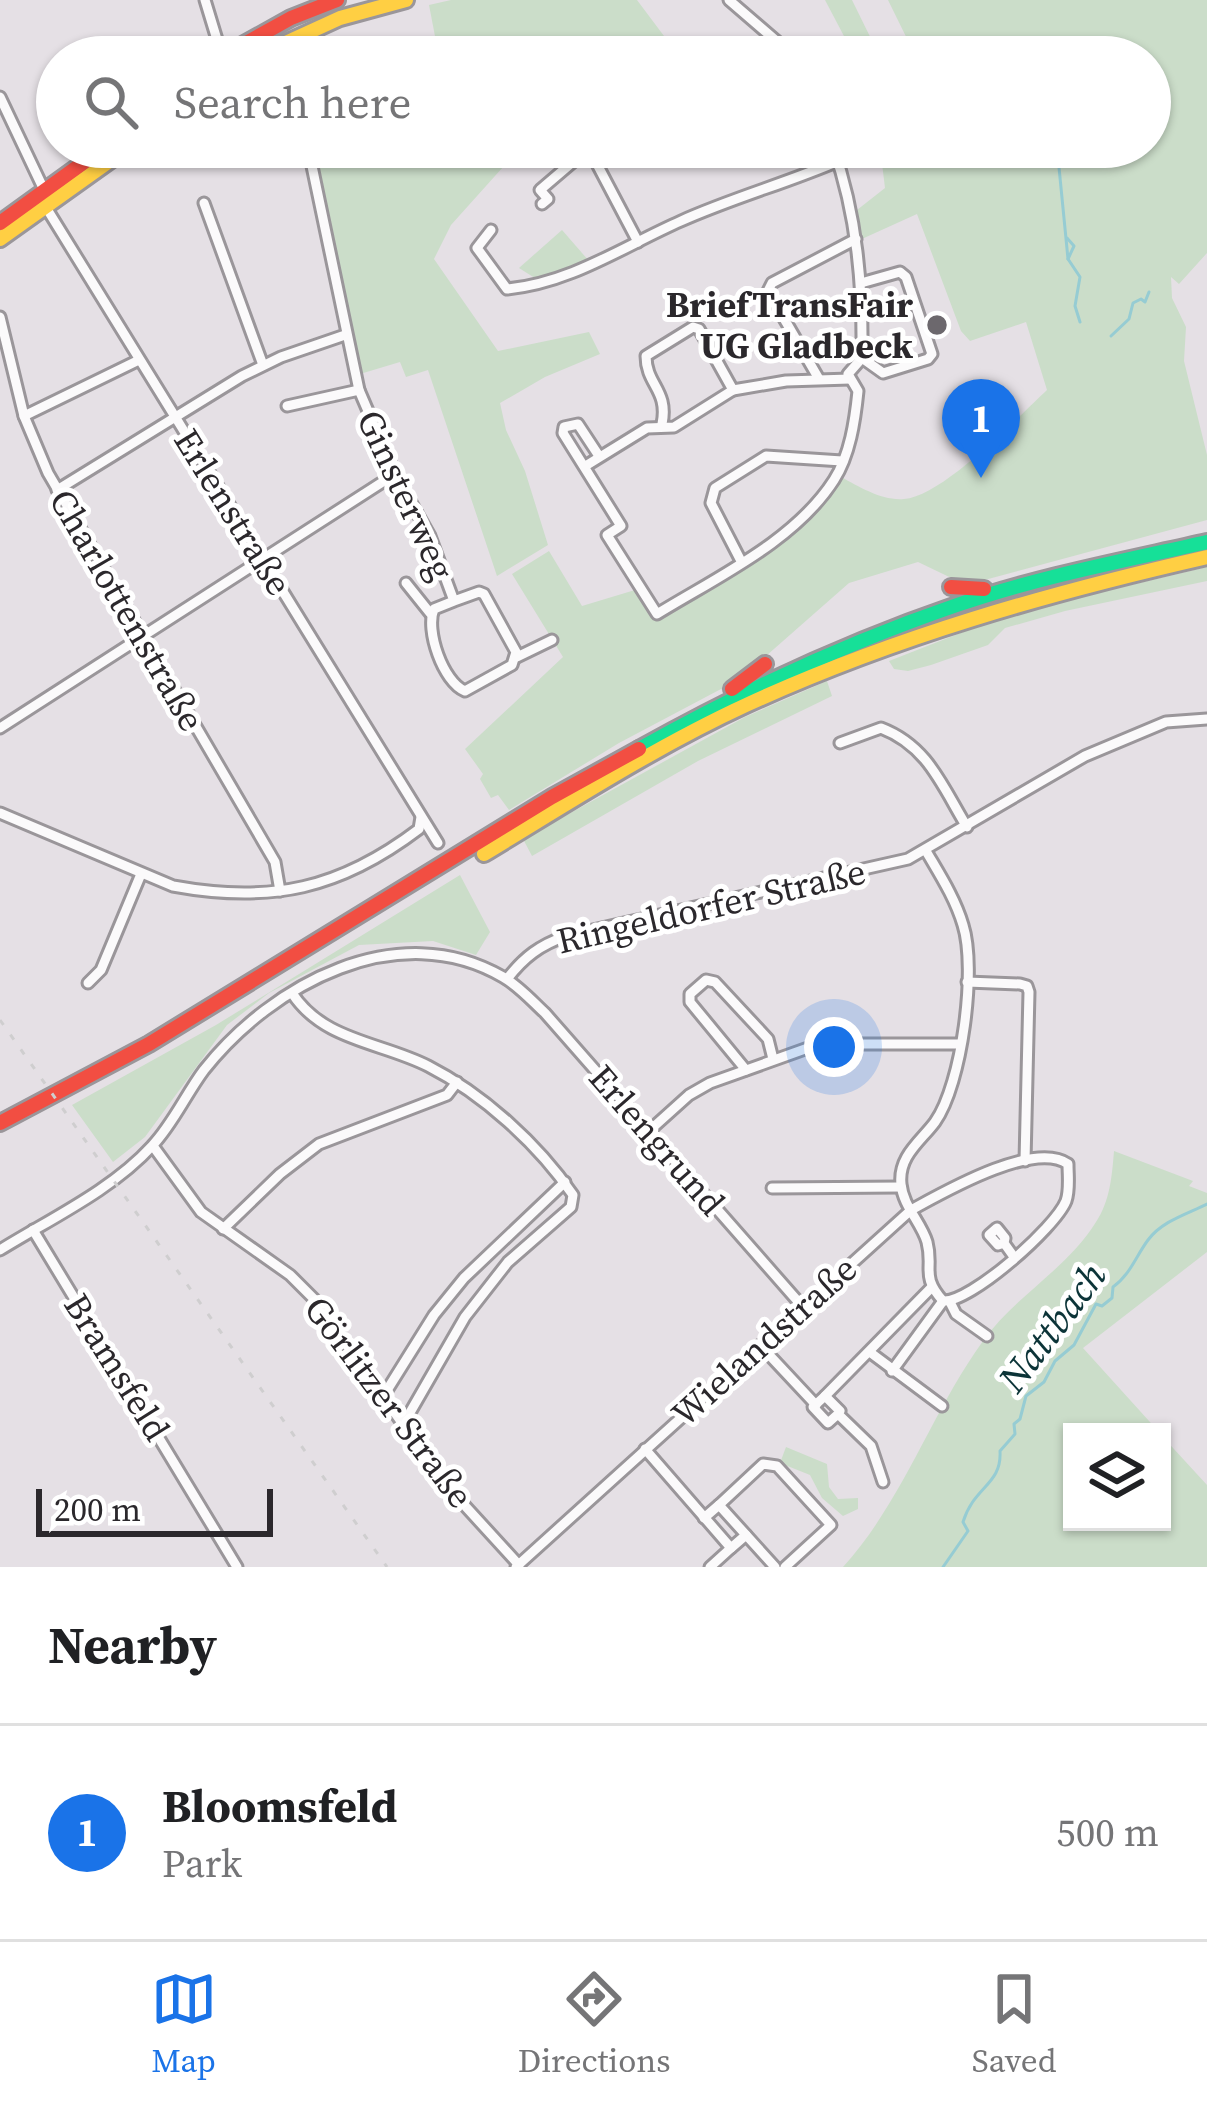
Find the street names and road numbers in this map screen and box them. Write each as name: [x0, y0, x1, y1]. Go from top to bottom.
street label: Ginsterweg: [345, 402, 467, 588]
street label: Erlenstraße: [163, 419, 303, 605]
street label: Charlottenstraße: [38, 480, 216, 740]
street label: Ringeldorfer Straße: [552, 847, 870, 965]
street label: Erlengrund: [578, 1054, 736, 1226]
street label: Wielandstraße: [661, 1245, 867, 1437]
street label: Bramsfeld: [53, 1284, 181, 1450]
street label: Görlitzer Straße: [293, 1286, 485, 1518]

